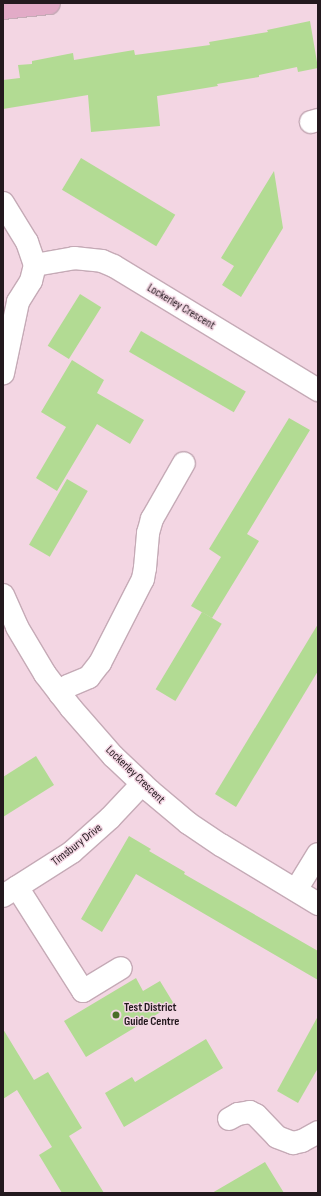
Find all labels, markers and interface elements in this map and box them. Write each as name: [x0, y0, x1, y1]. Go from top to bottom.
street label: Lockerley Crescent: [144, 281, 218, 333]
street label: Lockerley Crescent: [102, 743, 168, 807]
street label: Timsbury Drive: [49, 821, 105, 869]
place label: Test District Guide Centre: [124, 1001, 179, 1029]
marker: Test District Guide Centre: [111, 1010, 121, 1020]

